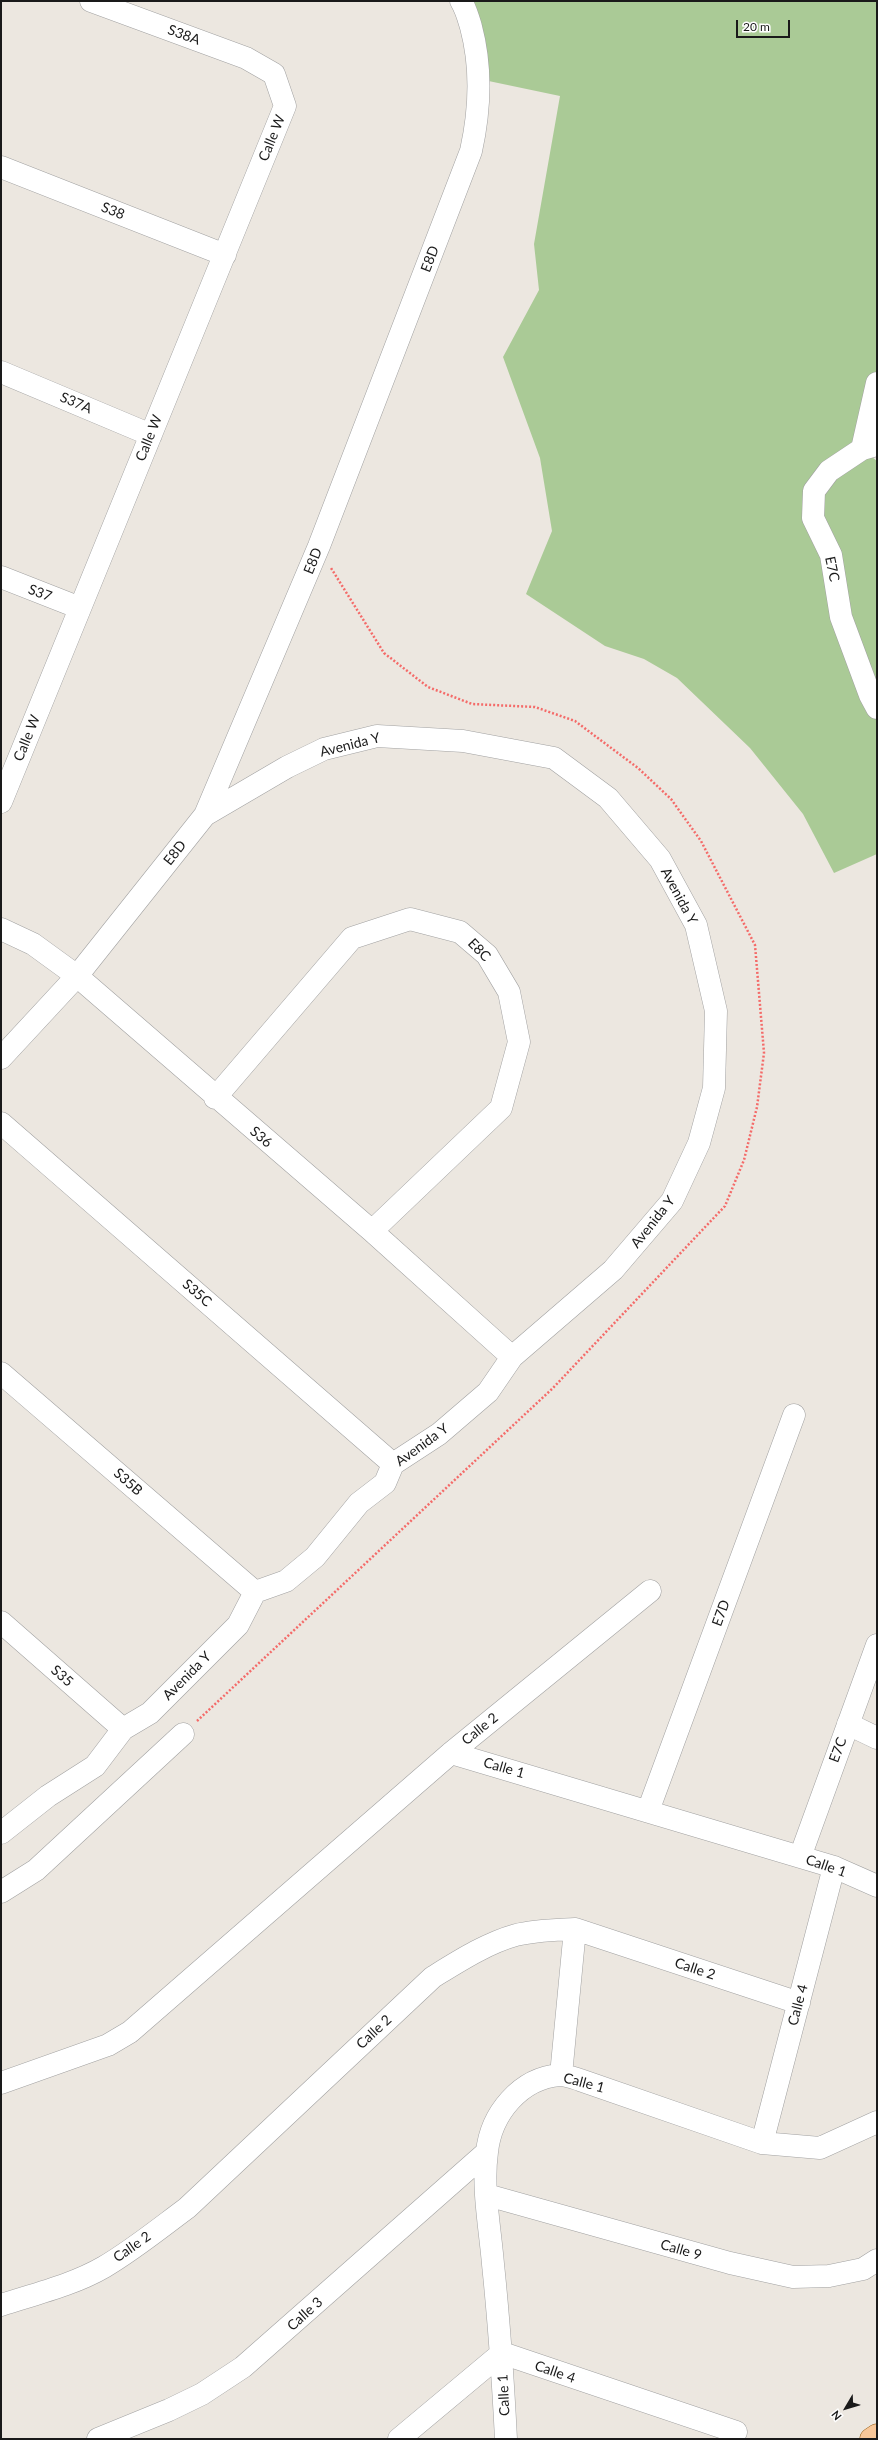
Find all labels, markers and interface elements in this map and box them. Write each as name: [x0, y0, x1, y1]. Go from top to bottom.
scale bar: [738, 12, 792, 38]
text: 20 m: [743, 19, 770, 34]
street label: S38A: [165, 21, 203, 49]
street label: Calle W: [255, 112, 289, 164]
street label: S38: [99, 199, 127, 223]
street label: E8D: [417, 243, 443, 275]
street label: S37A: [57, 389, 95, 417]
street label: Calle W: [132, 412, 166, 464]
street label: E8D: [300, 545, 326, 577]
street label: E7C: [821, 555, 843, 583]
street label: S37: [26, 581, 54, 605]
street label: Calle W: [10, 712, 44, 764]
street label: Avenida Y: [318, 729, 382, 761]
street label: E8D: [160, 837, 190, 869]
street label: Avenida Y: [657, 865, 701, 927]
street label: E8C: [464, 935, 494, 965]
street label: S36: [246, 1123, 276, 1151]
street label: Avenida Y: [627, 1193, 679, 1251]
street label: S35C: [179, 1276, 215, 1310]
street label: Avenida Y: [392, 1420, 452, 1470]
street label: S35B: [110, 1465, 146, 1499]
street label: E7D: [709, 1598, 733, 1628]
street label: Avenida Y: [159, 1648, 215, 1704]
street label: S35: [47, 1662, 77, 1690]
street label: Calle 2: [458, 1709, 502, 1749]
street label: E7C: [826, 1735, 850, 1765]
street label: Calle 1: [481, 1754, 527, 1782]
street label: Calle 1: [803, 1851, 849, 1881]
street label: Calle 2: [672, 1955, 718, 1983]
street label: Calle 4: [784, 1983, 812, 2027]
street label: Calle 2: [353, 2012, 395, 2052]
street label: Calle 1: [562, 2069, 606, 2097]
street label: Calle 2: [110, 2228, 154, 2266]
street label: Calle 9: [658, 2236, 704, 2264]
street label: Calle 3: [284, 2294, 326, 2334]
street label: Calle 4: [532, 2357, 578, 2387]
street label: Calle 1: [495, 2374, 513, 2416]
north arrow: [826, 2388, 866, 2428]
text: N: [828, 2408, 844, 2423]

